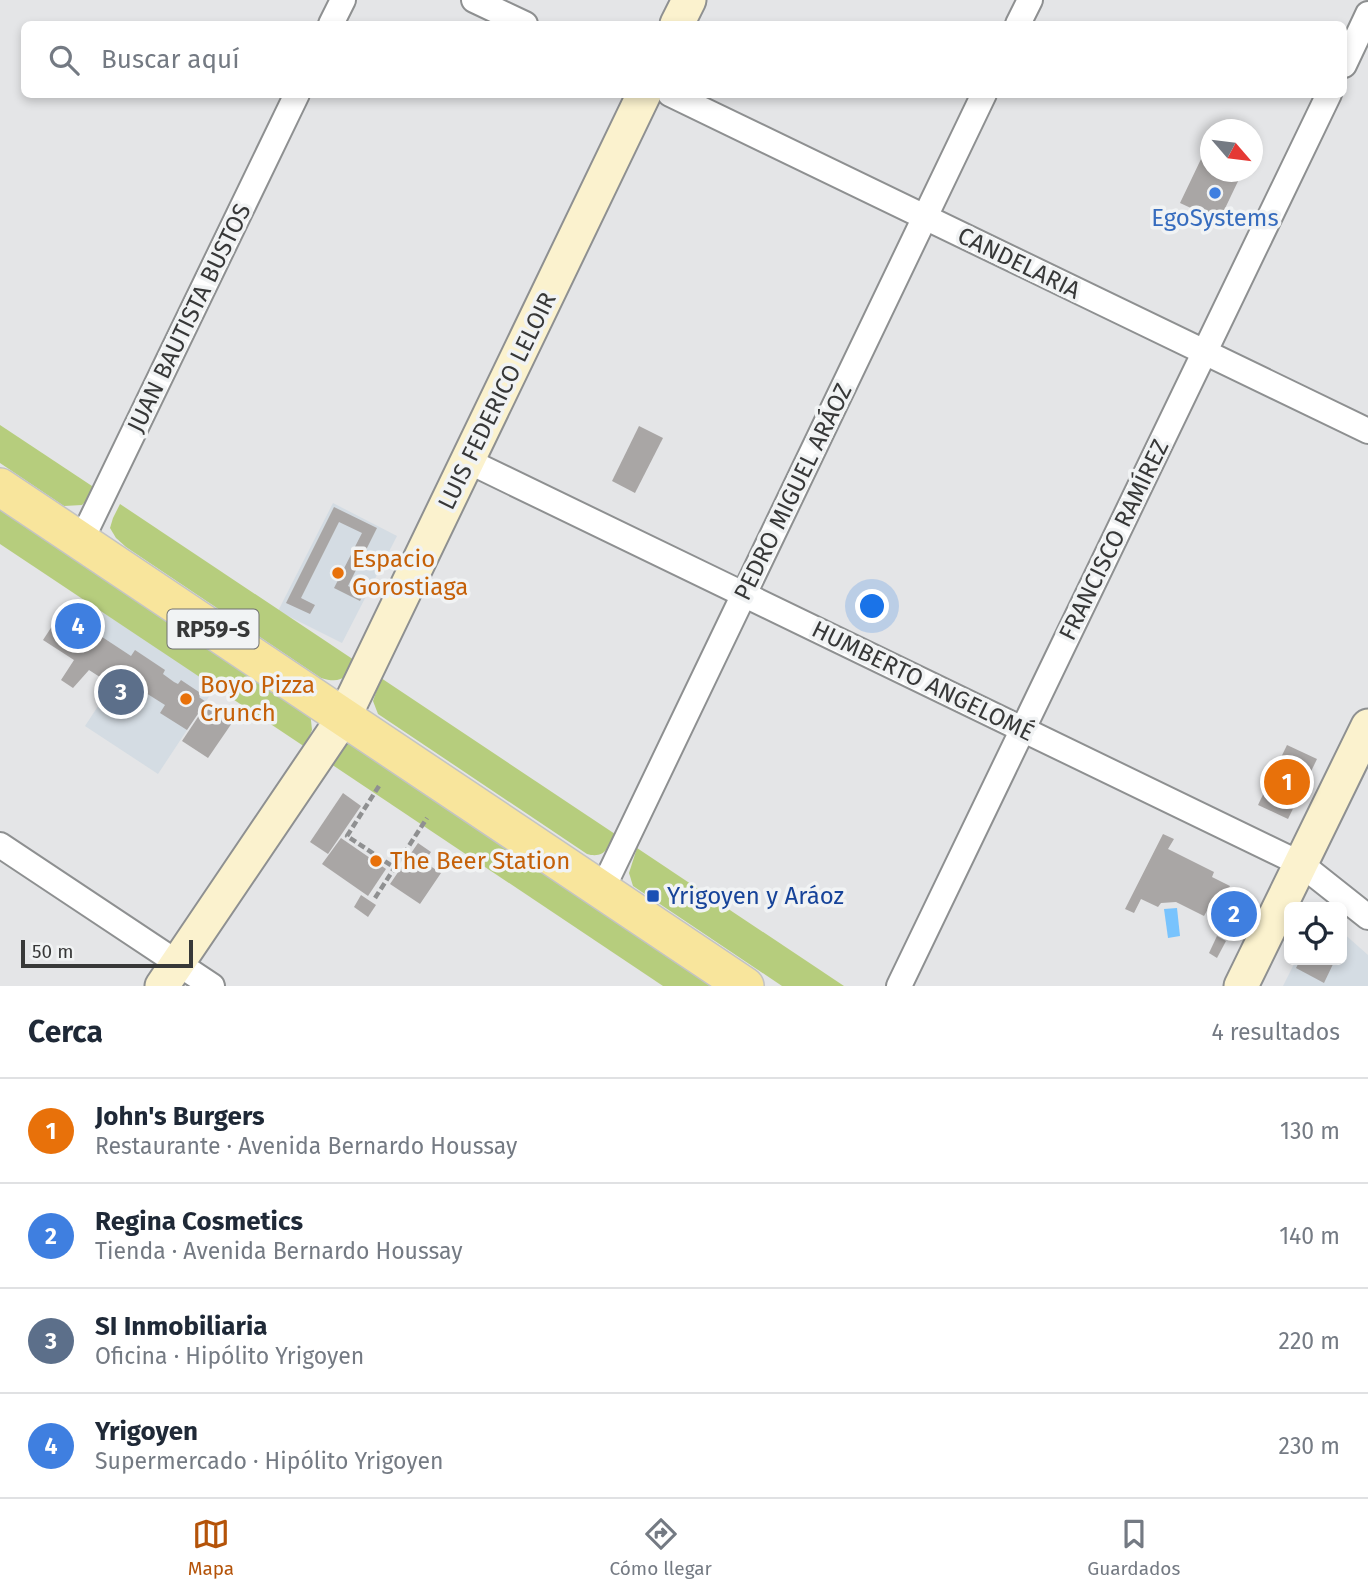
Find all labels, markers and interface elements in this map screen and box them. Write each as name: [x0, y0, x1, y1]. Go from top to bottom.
search box: [21, 21, 1347, 98]
icon: search: [45, 41, 83, 79]
text: Buscar aquí: [101, 44, 239, 75]
north arrow: [1200, 119, 1263, 182]
marker: EgoSystems: [1207, 185, 1223, 201]
street label: JUAN BAUTISTA BUSTOS: [121, 199, 257, 437]
place label: EgoSystems: [1151, 204, 1279, 232]
street label: CANDELARIA: [953, 221, 1085, 305]
street label: LUIS FEDERICO LELOIR: [432, 288, 562, 514]
street label: PEDRO MIGUEL ARÁOZ: [727, 379, 858, 605]
street label: FRANCISCO RAMÍREZ: [1052, 435, 1175, 645]
place label: Espacio Gorostiaga: [352, 545, 468, 601]
marker: Espacio Gorostiaga: [330, 565, 346, 581]
your location: [855, 589, 889, 623]
pin: 4: [55, 600, 101, 652]
road number: RP59-S: [168, 610, 258, 649]
street label: HUMBERTO ANGELOMÉ: [807, 614, 1039, 747]
pin: 3: [98, 666, 144, 718]
place label: Boyo Pizza Crunch: [200, 671, 315, 727]
marker: Boyo Pizza Crunch: [178, 691, 194, 707]
pin: 1: [1264, 756, 1310, 808]
place label: The Beer Station: [390, 847, 570, 875]
marker: The Beer Station: [368, 853, 384, 869]
place label: Yrigoyen y Aráoz: [667, 882, 844, 910]
marker: Yrigoyen y Aráoz: [645, 888, 661, 904]
pin: 2: [1211, 888, 1257, 940]
map controls: [1284, 902, 1347, 965]
button: locate: [1284, 902, 1347, 965]
scale bar: [21, 937, 192, 969]
text: 50 m: [32, 940, 73, 963]
text: Cerca: [28, 1014, 103, 1050]
text: 4 resultados: [1211, 1018, 1340, 1046]
text: John's Burgers: [95, 1101, 265, 1132]
text: 1: [46, 1117, 56, 1145]
text: 130 m: [1280, 1117, 1340, 1145]
text: Restaurante · Avenida Bernardo Houssay: [95, 1132, 517, 1160]
text: Regina Cosmetics: [95, 1206, 303, 1237]
text: 2: [45, 1222, 57, 1250]
text: 140 m: [1279, 1222, 1340, 1250]
text: Tienda · Avenida Bernardo Houssay: [95, 1237, 462, 1265]
text: SI Inmobiliaria: [95, 1311, 268, 1342]
text: 3: [45, 1327, 57, 1355]
text: 220 m: [1279, 1327, 1340, 1355]
text: Oficina · Hipólito Yrigoyen: [95, 1342, 364, 1370]
text: Yrigoyen: [95, 1416, 198, 1447]
text: 4: [45, 1432, 58, 1460]
text: 230 m: [1279, 1432, 1340, 1460]
text: Supermercado · Hipólito Yrigoyen: [95, 1447, 444, 1475]
tab: Mapa: [188, 1515, 234, 1580]
tab: Cómo llegar: [610, 1515, 712, 1580]
tab: Guardados: [1087, 1515, 1180, 1580]

